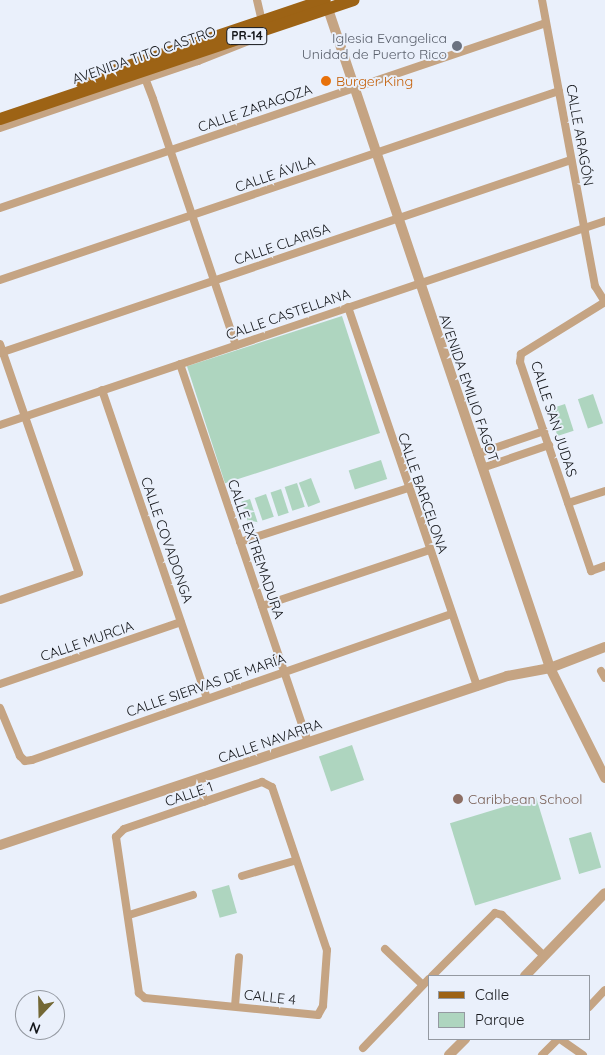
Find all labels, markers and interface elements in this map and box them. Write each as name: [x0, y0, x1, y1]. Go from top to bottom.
street label: AVENIDA TITO CASTRO: [70, 23, 218, 87]
road number: PR-14: [226, 27, 268, 46]
place label: Iglesia Evangelica Unidad de Puerto Rico: [302, 30, 447, 62]
marker: Iglesia Evangelica Unidad de Puerto Rico: [451, 40, 463, 52]
place label: Burger King: [336, 73, 413, 89]
marker: Burger King: [320, 75, 332, 87]
street label: CALLE ZARAGOZA: [196, 81, 314, 135]
street label: CALLE ARAGÓN: [563, 83, 597, 187]
street label: CALLE ÁVILA: [233, 153, 317, 195]
street label: CALLE CLARISA: [232, 220, 332, 268]
street label: CALLE CASTELLANA: [224, 285, 352, 343]
street label: AVENIDA EMILIO FAGOT: [436, 312, 502, 464]
street label: CALLE SAN JUDAS: [527, 359, 581, 479]
street label: CALLE BARCELONA: [394, 430, 452, 556]
street label: CALLE COVADONGA: [138, 475, 196, 605]
street label: CALLE EXTREMADURA: [224, 477, 288, 621]
street label: CALLE MURCIA: [38, 617, 136, 665]
street label: CALLE SIERVAS DE MARÍA: [124, 650, 288, 720]
street label: CALLE NAVARRA: [216, 715, 324, 767]
street label: CALLE 1: [163, 778, 215, 810]
place label: Caribbean School: [468, 791, 583, 807]
marker: Caribbean School: [452, 793, 464, 805]
legend: [428, 975, 590, 1040]
text: Calle: [475, 985, 509, 1004]
street label: CALLE 4: [243, 986, 297, 1008]
north arrow: [15, 990, 65, 1040]
text: Parque: [475, 1010, 525, 1029]
text: N: [27, 1018, 43, 1038]

